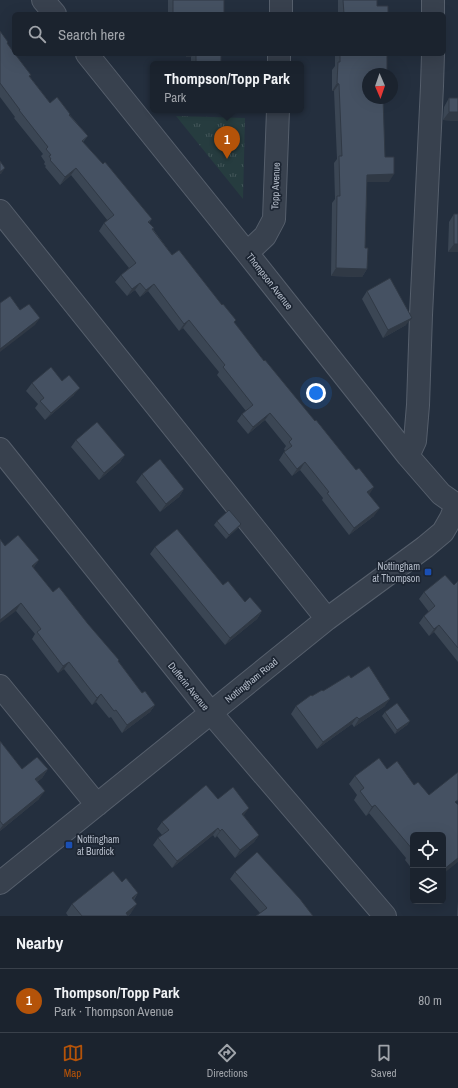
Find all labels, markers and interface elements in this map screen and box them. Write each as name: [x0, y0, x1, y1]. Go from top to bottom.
search box: [12, 12, 446, 56]
icon: search: [26, 23, 48, 45]
text: Search here: [58, 24, 125, 45]
popup: [150, 61, 304, 113]
text: Thompson/Topp Park: [164, 68, 290, 89]
north arrow: [362, 68, 398, 104]
text: Park: [164, 89, 186, 106]
pin: 1: [214, 126, 240, 159]
street label: Topp Avenue: [268, 162, 283, 210]
street label: Thompson Avenue: [243, 250, 296, 313]
your location: [306, 383, 326, 403]
place label: Nottingham at Thompson: [372, 560, 420, 585]
marker: Nottingham at Thompson: [423, 567, 433, 577]
street label: Nottingham Road: [222, 655, 280, 706]
street label: Dufferin Avenue: [165, 659, 212, 713]
map controls: [410, 832, 446, 904]
button: locate: [410, 832, 446, 868]
place label: Nottingham at Burdick: [77, 833, 120, 858]
marker: Nottingham at Burdick: [64, 840, 74, 850]
button: layers: [410, 868, 446, 904]
text: Nearby: [16, 931, 63, 954]
text: Thompson/Topp Park: [54, 982, 180, 1003]
text: 1: [26, 992, 32, 1009]
text: 80 m: [418, 992, 442, 1009]
text: Park · Thompson Avenue: [54, 1003, 173, 1020]
tab: Map: [62, 1042, 84, 1080]
tab: Directions: [207, 1042, 248, 1080]
tab: Saved: [371, 1042, 396, 1080]

